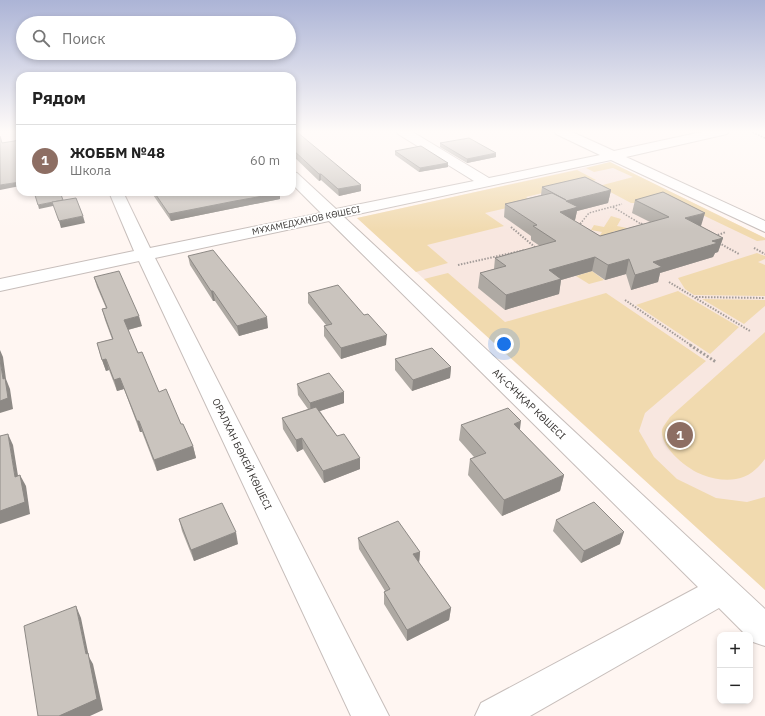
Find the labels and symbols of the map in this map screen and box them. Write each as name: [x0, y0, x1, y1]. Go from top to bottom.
street label: МҰХАМЕДХАНОВ КӨШЕСІ: [251, 203, 361, 237]
your location: [494, 334, 514, 354]
street label: АҚ-СҰҢҚАР КӨШЕСІ: [490, 366, 568, 442]
street label: ОРАЛХАН БӨКЕЙ КӨШЕСІ: [209, 396, 275, 512]
pin: 1: [667, 420, 693, 450]

